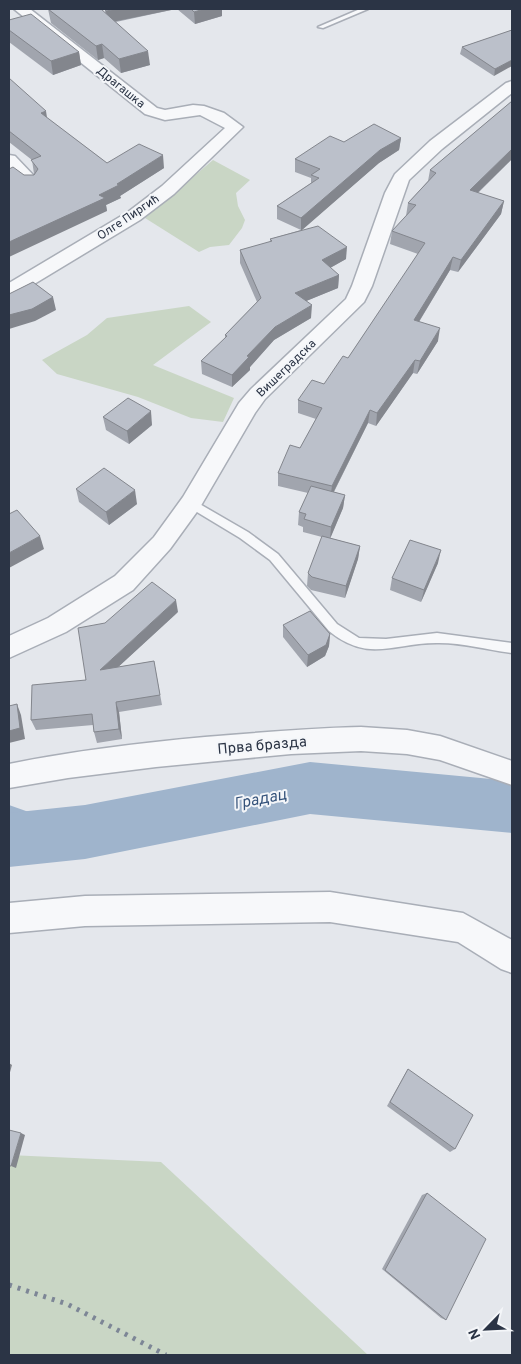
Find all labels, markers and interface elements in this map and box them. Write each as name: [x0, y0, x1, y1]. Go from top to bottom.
street label: Драгашка: [93, 63, 148, 112]
street label: Олге Пиргић: [94, 191, 163, 244]
street label: Вишеградска: [253, 336, 320, 401]
street label: Прва бразда: [217, 733, 308, 760]
water label: Градац: [232, 785, 289, 815]
north arrow: [461, 1304, 511, 1354]
text: N: [466, 1326, 485, 1342]

